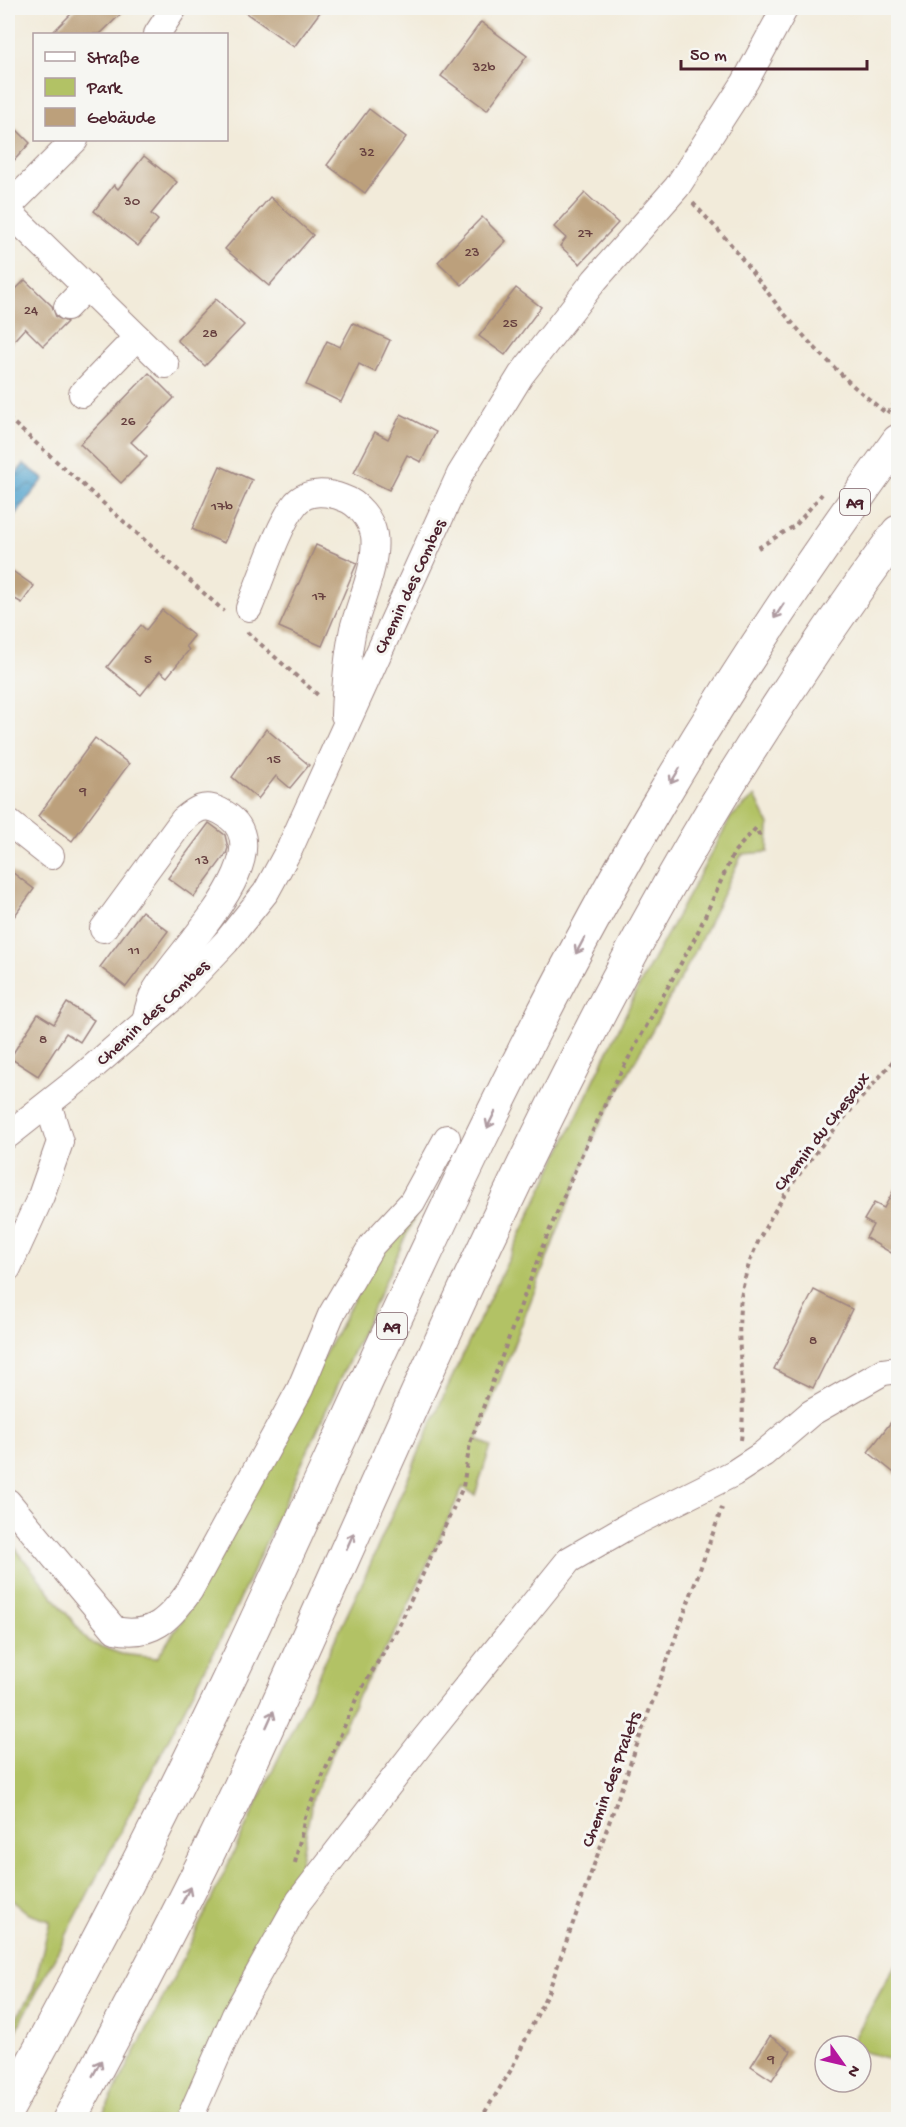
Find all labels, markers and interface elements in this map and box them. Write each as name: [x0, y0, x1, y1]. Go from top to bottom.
legend: [33, 33, 228, 141]
scale bar: [681, 33, 867, 71]
text: 50 m: [690, 46, 727, 67]
text: Straße: [87, 49, 140, 70]
house number: 32b: [471, 59, 496, 77]
text: Park: [86, 79, 123, 100]
text: Gebäude: [87, 109, 156, 130]
house number: 32: [358, 144, 375, 162]
house number: 30: [123, 193, 141, 211]
house number: 27: [577, 225, 594, 243]
house number: 23: [464, 244, 480, 262]
house number: 24: [24, 302, 38, 320]
house number: 25: [502, 315, 518, 333]
house number: 28: [202, 325, 218, 343]
house number: 26: [121, 413, 136, 431]
road number: A9: [840, 489, 870, 515]
house number: 17b: [210, 498, 233, 516]
street label: Chemin des Combes: [371, 515, 452, 658]
house number: 17: [311, 588, 327, 606]
one-way arrow: [772, 603, 785, 620]
house number: 5: [144, 651, 152, 669]
house number: 15: [266, 751, 281, 769]
one-way arrow: [668, 767, 680, 784]
house number: 9: [78, 783, 87, 801]
house number: 13: [194, 852, 209, 870]
one-way arrow: [573, 937, 585, 955]
house number: 11: [127, 942, 140, 960]
street label: Chemin des Combes: [93, 955, 215, 1071]
house number: 8: [39, 1031, 47, 1049]
street label: Chemin du Chesaux: [770, 1069, 876, 1196]
one-way arrow: [484, 1111, 496, 1129]
road number: A9: [377, 1313, 407, 1339]
house number: 8: [809, 1332, 817, 1350]
one-way arrow: [345, 1533, 357, 1551]
street label: Chemin des Pralets: [578, 1708, 647, 1850]
one-way arrow: [265, 1710, 276, 1728]
one-way arrow: [181, 1886, 192, 1904]
north arrow: [813, 2034, 873, 2094]
house number: 9: [766, 2051, 775, 2069]
one-way arrow: [91, 2060, 103, 2077]
text: N: [841, 2061, 863, 2081]

